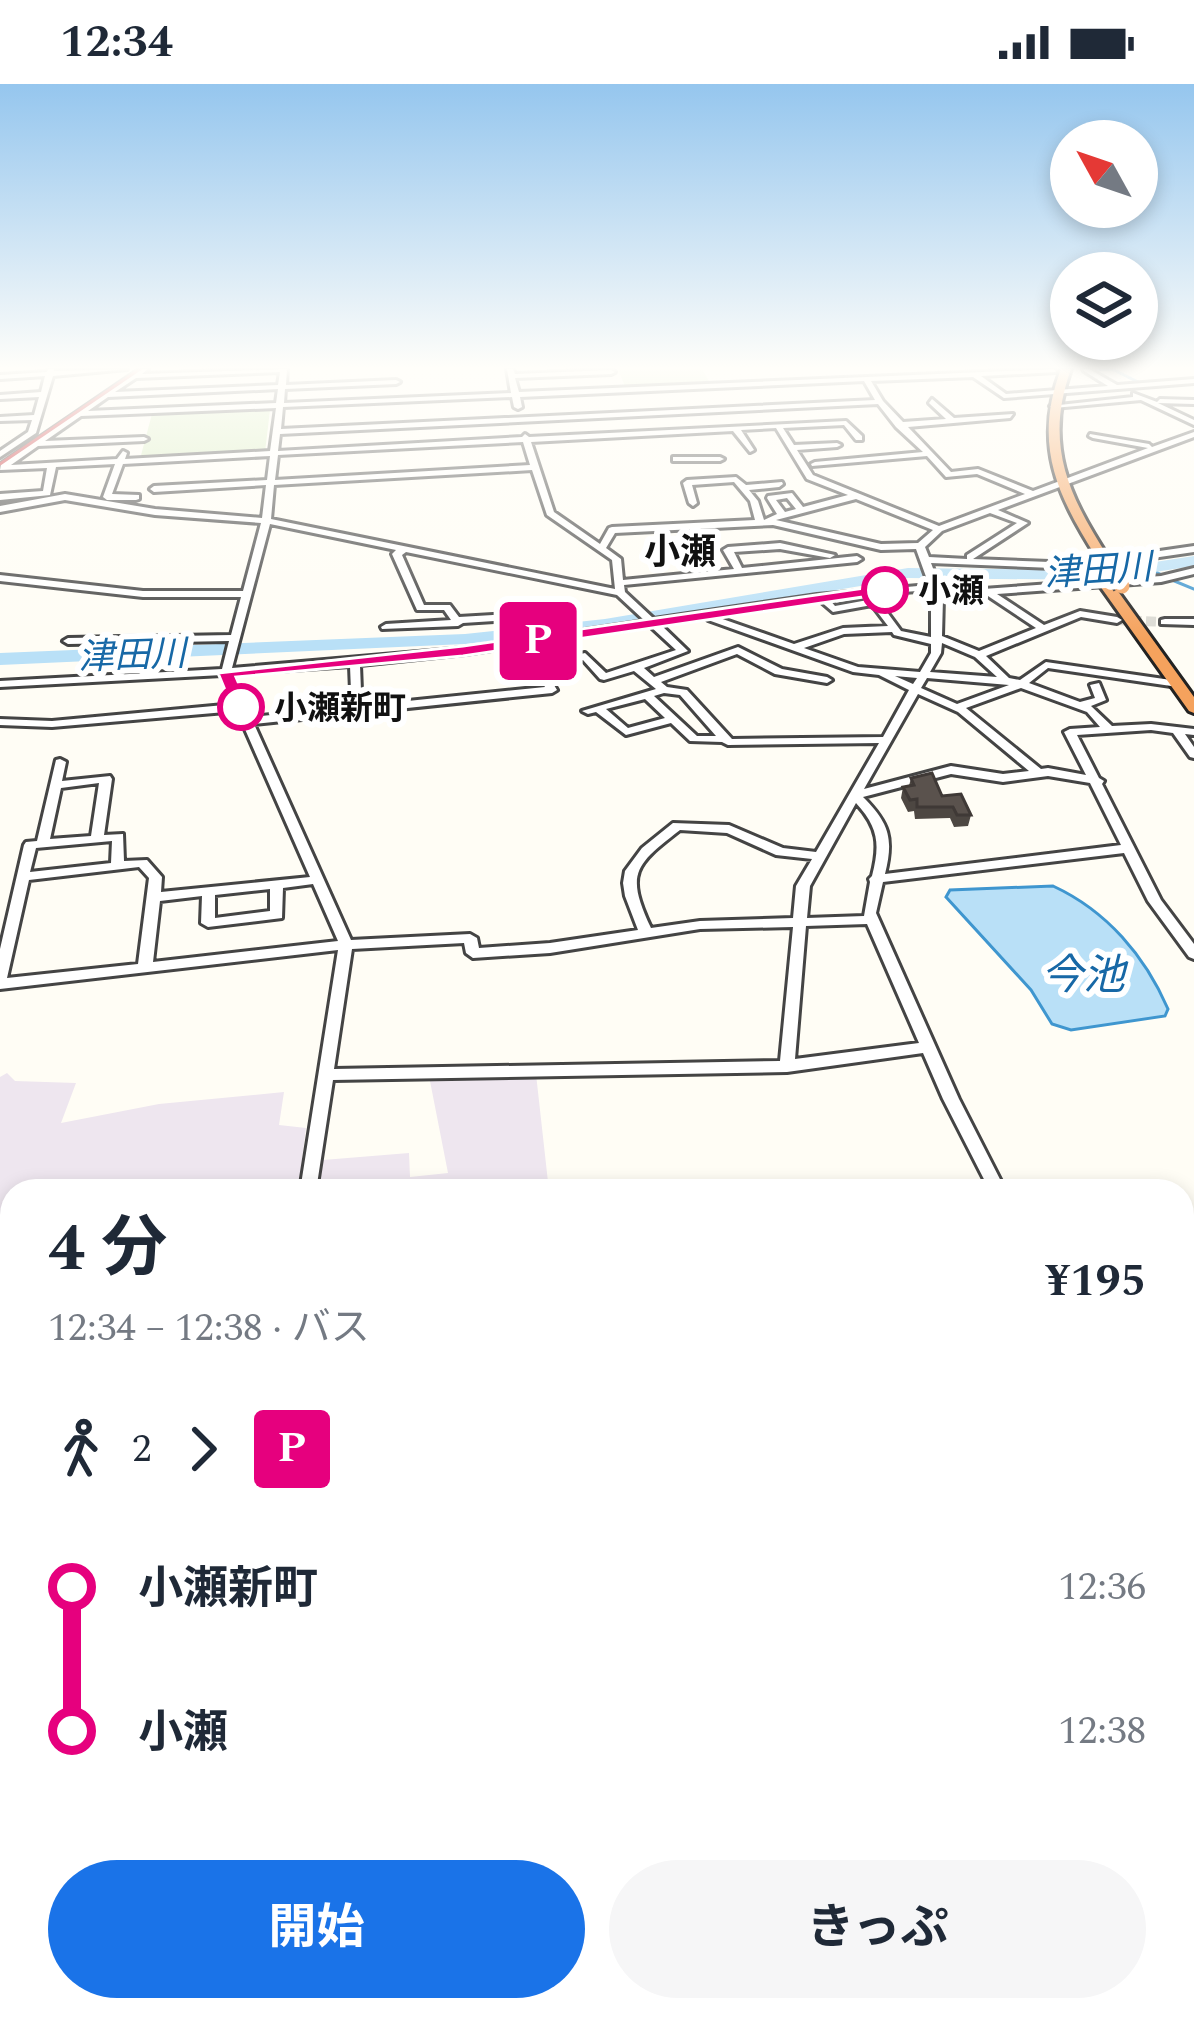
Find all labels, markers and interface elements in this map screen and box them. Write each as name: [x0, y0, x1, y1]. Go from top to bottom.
text: 12:34: [60, 8, 173, 77]
north arrow: [1050, 120, 1158, 228]
map controls: [1050, 120, 1158, 360]
button: layers: [1050, 252, 1158, 360]
district label: 小瀬: [644, 526, 716, 581]
water label: 津田川: [1042, 540, 1158, 603]
place label: 小瀬: [918, 567, 984, 617]
marker: 小瀬: [863, 568, 907, 612]
line badge: P: [499, 602, 577, 680]
text: P: [524, 609, 552, 672]
water label: 津田川: [77, 627, 191, 686]
place label: 小瀬新町: [274, 684, 406, 734]
marker: 小瀬新町: [219, 685, 263, 729]
water label: 今池: [1041, 945, 1129, 1008]
text: 4 分: [48, 1199, 168, 1300]
text: ¥195: [1045, 1247, 1146, 1316]
text: 12:34 – 12:38 · バス: [48, 1299, 370, 1358]
icon: walk: [48, 1416, 114, 1482]
icon: forward: [170, 1416, 236, 1482]
text: P: [278, 1417, 306, 1480]
text: 2: [132, 1420, 152, 1479]
text: 小瀬新町: [138, 1555, 318, 1624]
text: 12:36: [1058, 1558, 1146, 1617]
text: 小瀬: [138, 1699, 228, 1768]
text: 12:38: [1058, 1702, 1146, 1761]
button: 開始: [48, 1860, 585, 1998]
button: きっぷ: [609, 1860, 1146, 1998]

